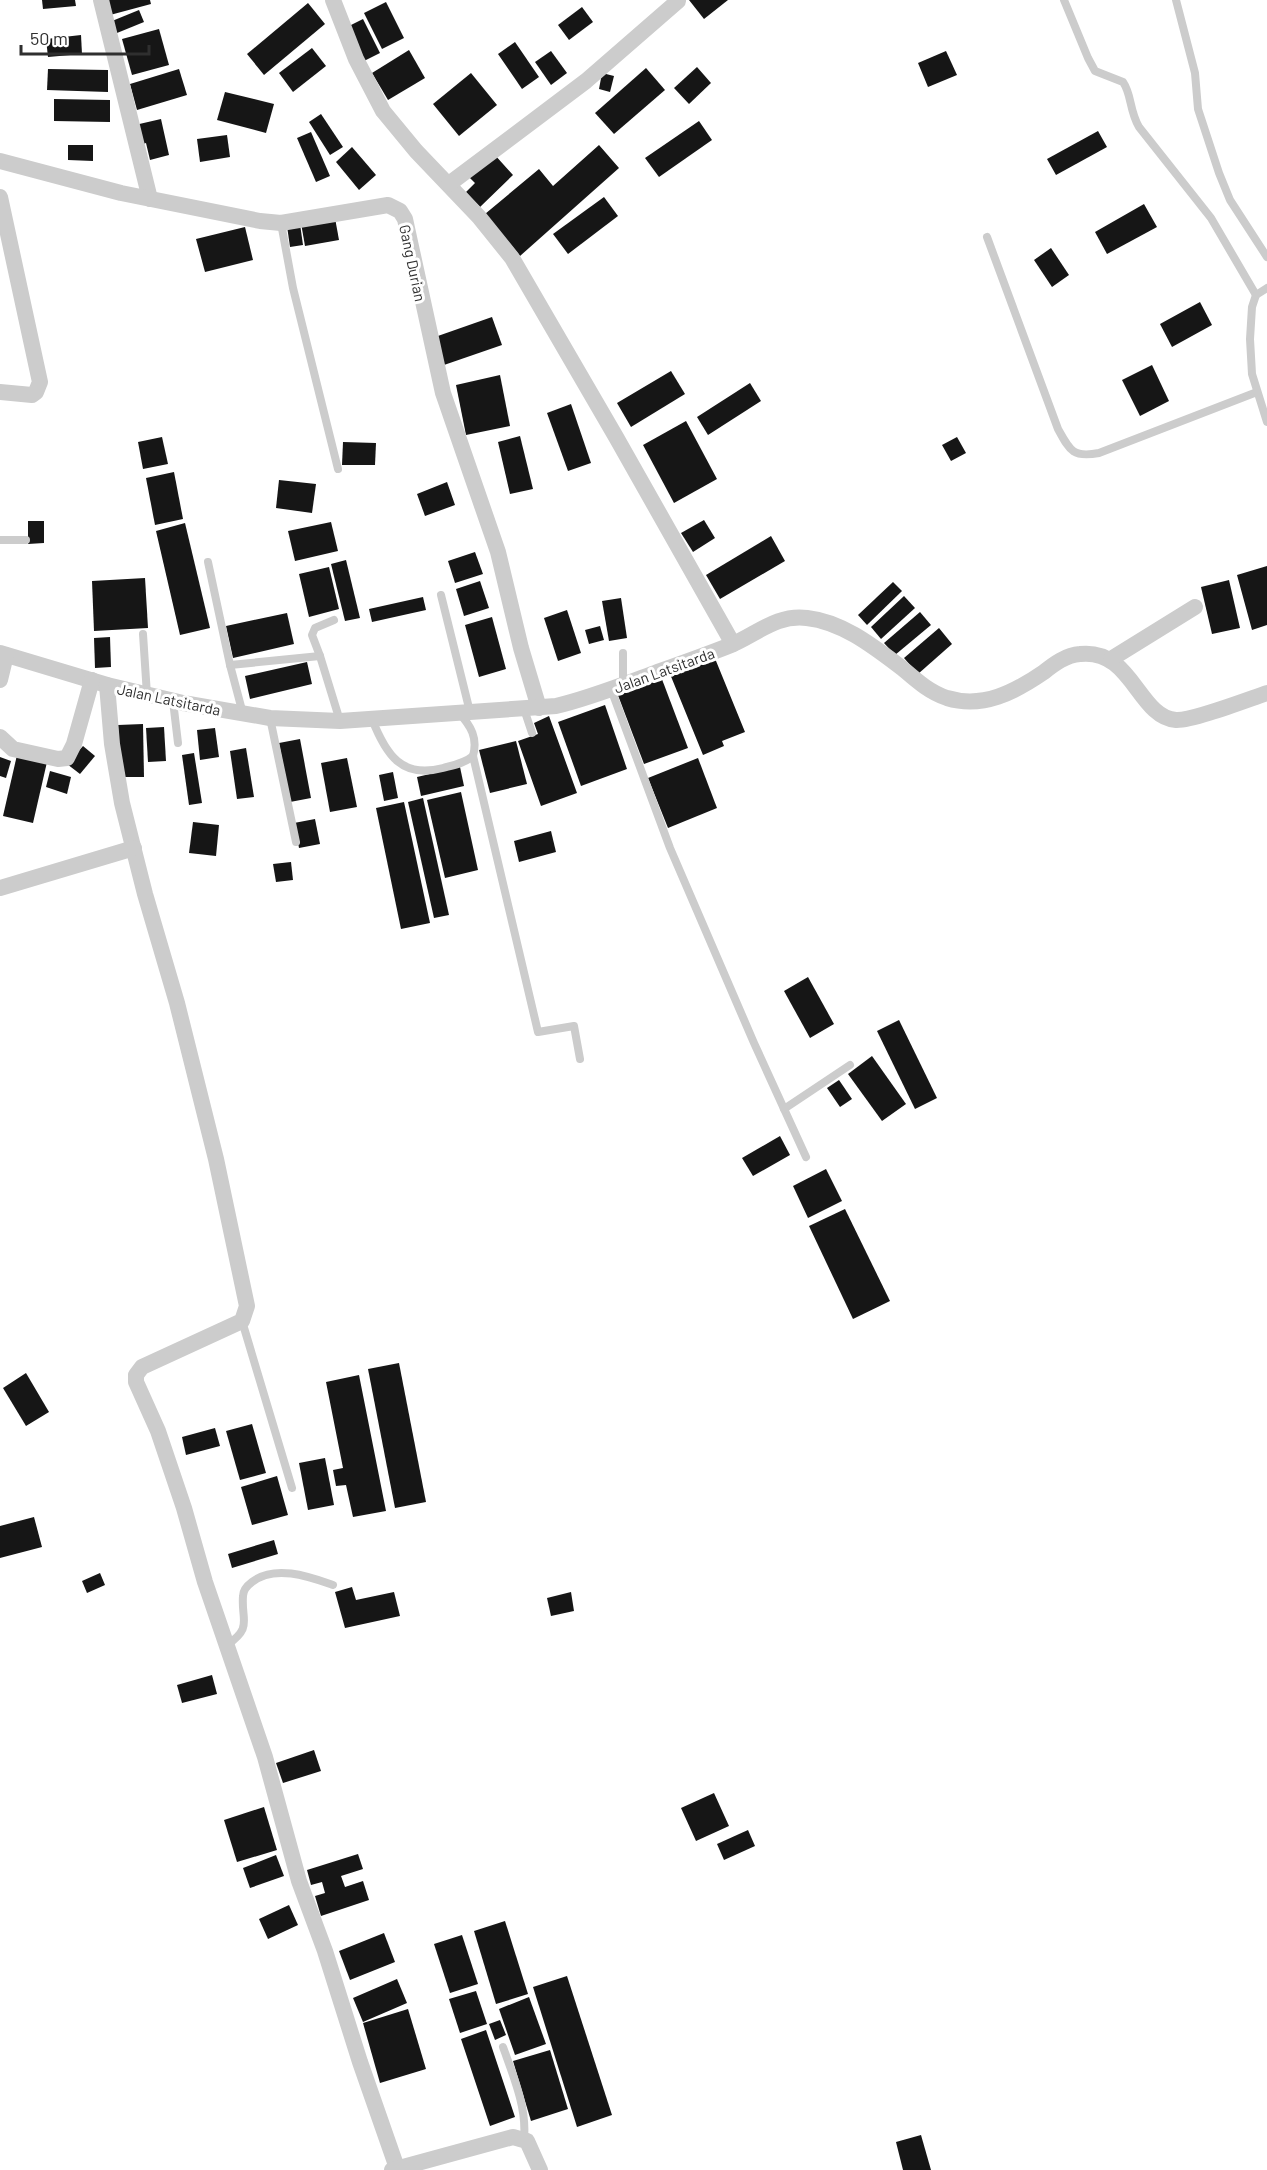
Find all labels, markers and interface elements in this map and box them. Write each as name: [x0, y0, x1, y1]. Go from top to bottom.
scale bar: [21, 18, 148, 56]
text: 50 m: [30, 27, 68, 49]
street label: Gang Durian: [396, 223, 430, 303]
street label: Jalan Latsitarda: [611, 643, 717, 697]
street label: Jalan Latsitarda: [116, 679, 222, 719]

